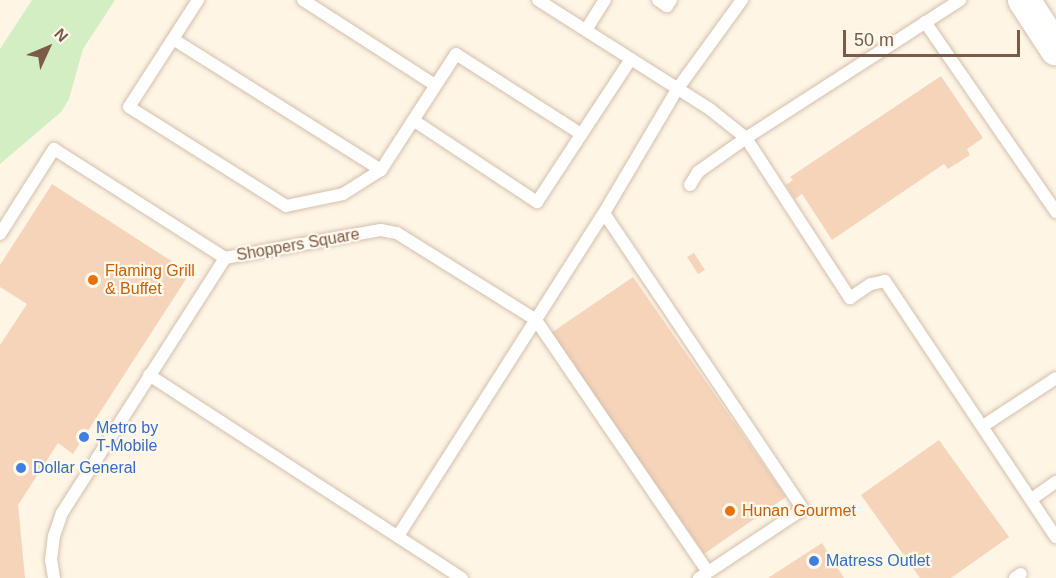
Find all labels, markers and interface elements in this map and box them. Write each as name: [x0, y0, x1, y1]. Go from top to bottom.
north arrow: [18, 18, 78, 78]
scale bar: [846, 18, 1023, 56]
text: N: [51, 25, 71, 45]
text: 50 m: [854, 30, 894, 50]
street label: Shoppers Square: [235, 225, 361, 265]
place label: Flaming Grill & Buffet: [105, 261, 195, 299]
marker: Flaming Grill & Buffet: [86, 273, 100, 287]
place label: Metro by T-Mobile: [96, 418, 158, 456]
marker: Metro by T-Mobile: [77, 430, 91, 444]
place label: Dollar General: [33, 458, 136, 478]
marker: Dollar General: [14, 461, 28, 475]
place label: Hunan Gourmet: [742, 501, 856, 521]
marker: Hunan Gourmet: [723, 504, 737, 518]
place label: Matress Outlet: [826, 551, 930, 571]
marker: Matress Outlet: [807, 554, 821, 568]

